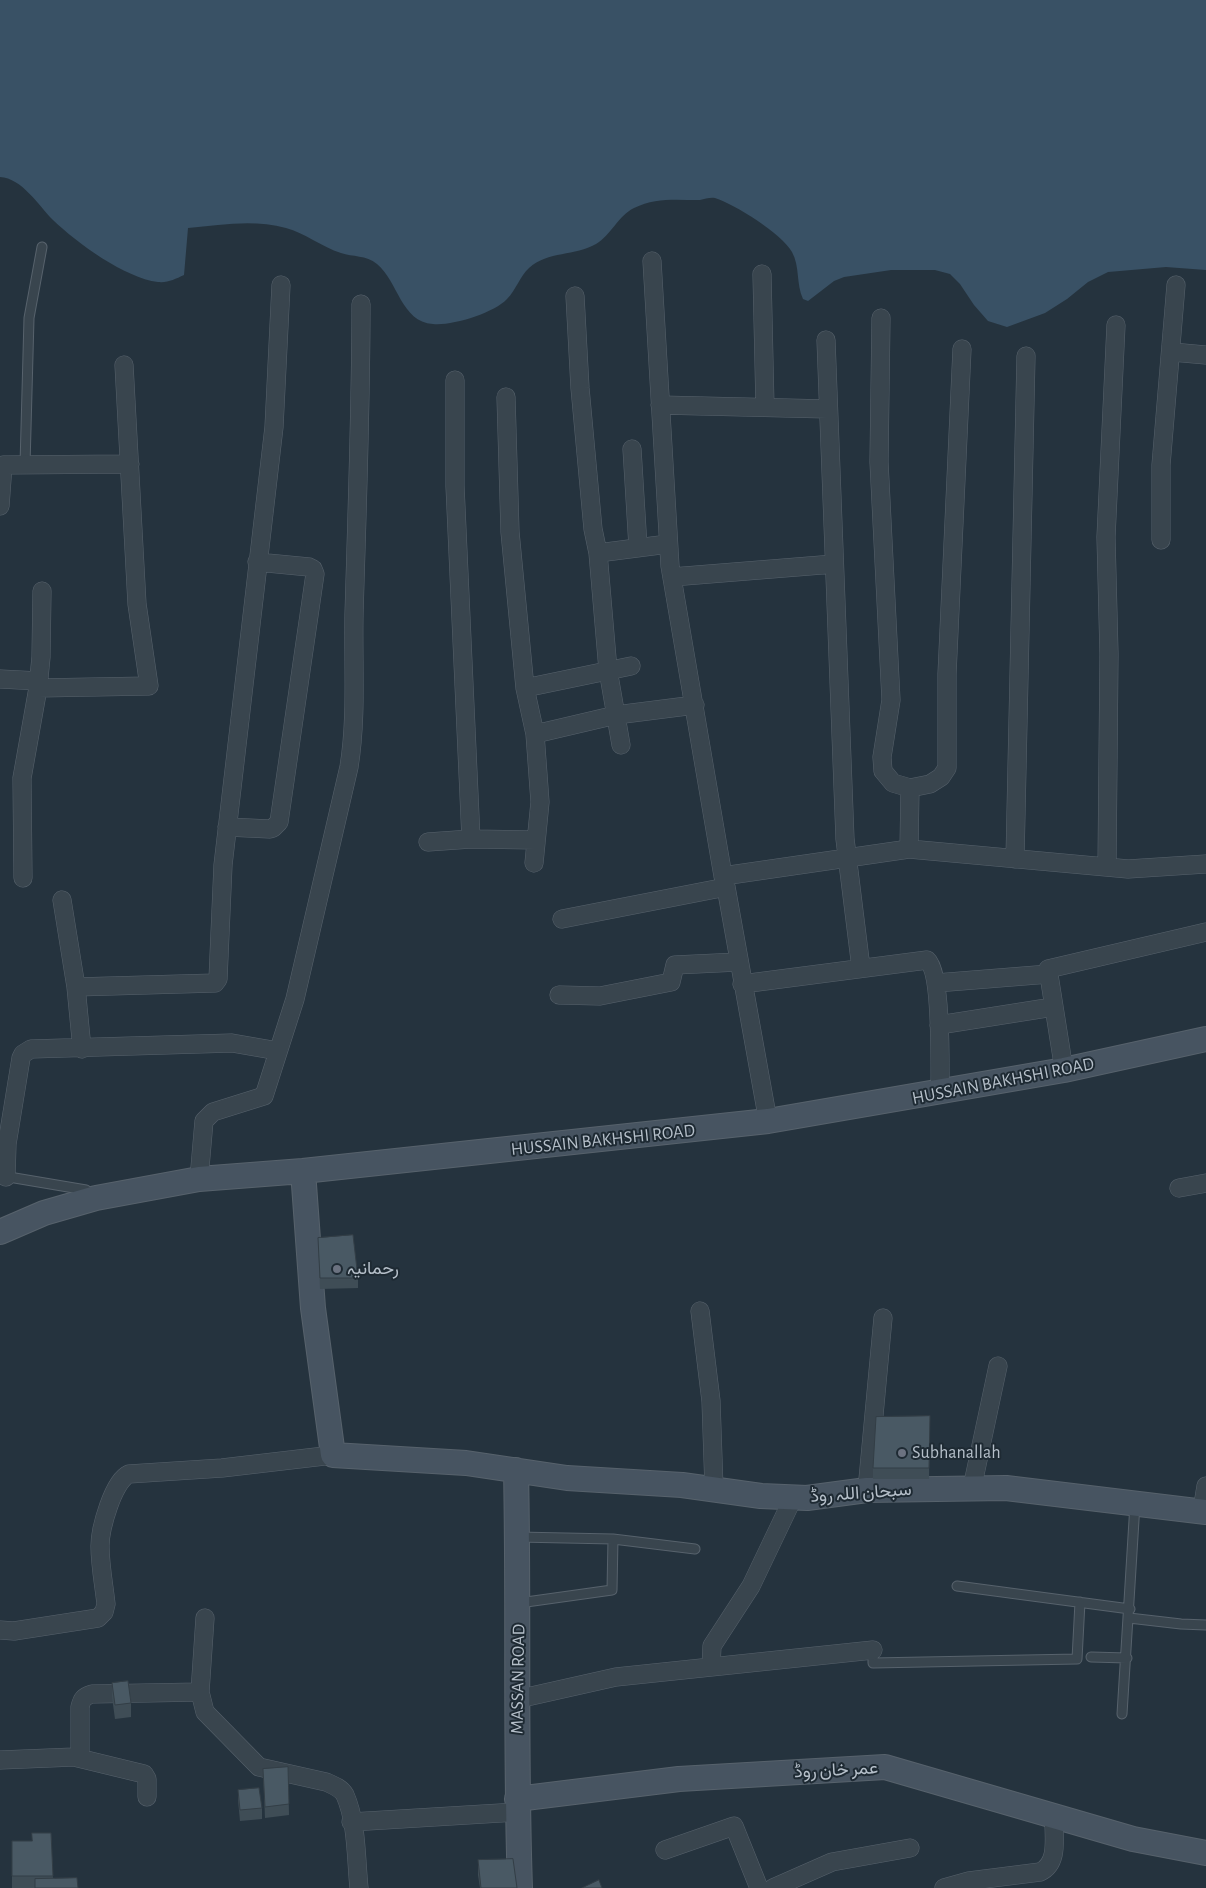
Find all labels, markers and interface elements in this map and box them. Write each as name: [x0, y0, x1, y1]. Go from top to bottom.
street label: HUSSAIN BAKHSHI ROAD: [910, 1053, 1096, 1109]
street label: HUSSAIN BAKHSHI ROAD: [510, 1120, 696, 1160]
place label: رحمانیہ: [347, 1258, 399, 1280]
marker: رحمانیہ: [331, 1263, 343, 1275]
place label: Subhanallah: [912, 1442, 1001, 1464]
marker: Subhanallah: [896, 1447, 908, 1459]
street label: سبحان اللہ روڈ: [810, 1479, 912, 1507]
street label: MASSAN ROAD: [506, 1624, 530, 1734]
street label: عمر خان روڈ: [793, 1757, 879, 1783]

